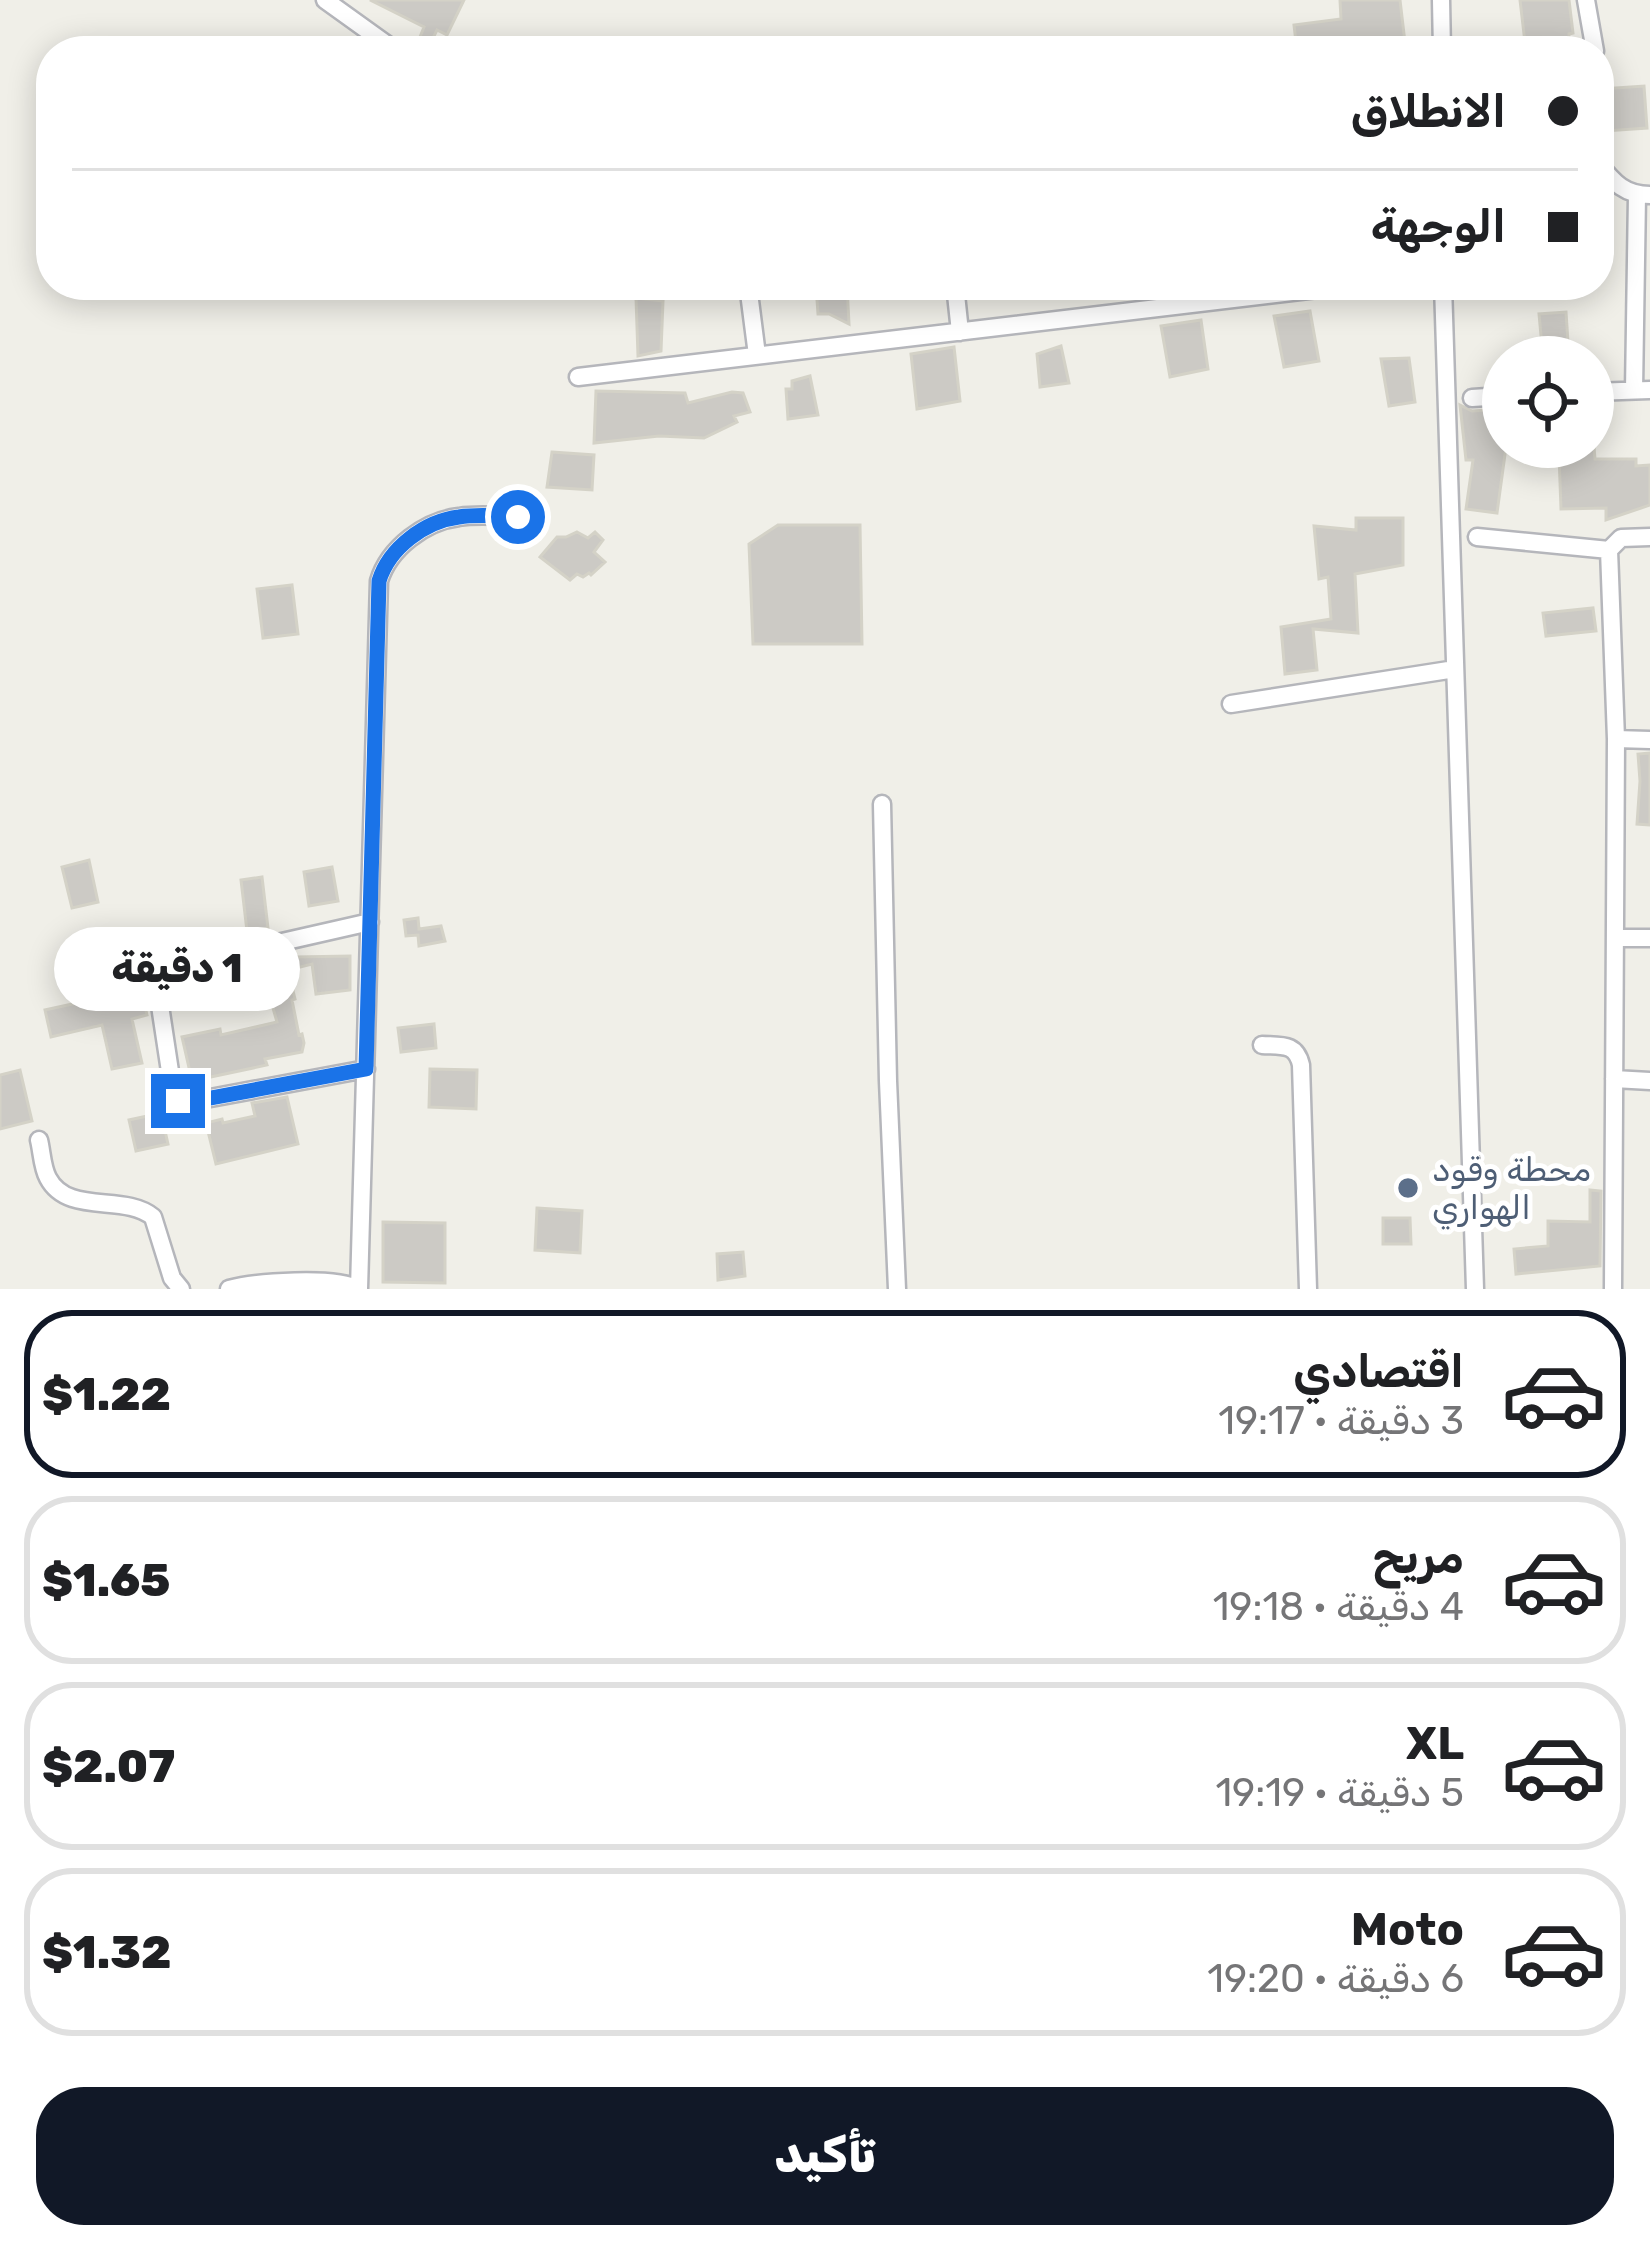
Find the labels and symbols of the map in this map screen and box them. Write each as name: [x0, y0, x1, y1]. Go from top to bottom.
route start: [491, 490, 545, 544]
callout: 1 دقيقة: [55, 927, 301, 1011]
route end: [151, 1074, 205, 1128]
place label: محطة وقود الهواري: [1432, 1150, 1591, 1230]
marker: محطة وقود الهواري: [1395, 1175, 1421, 1201]

